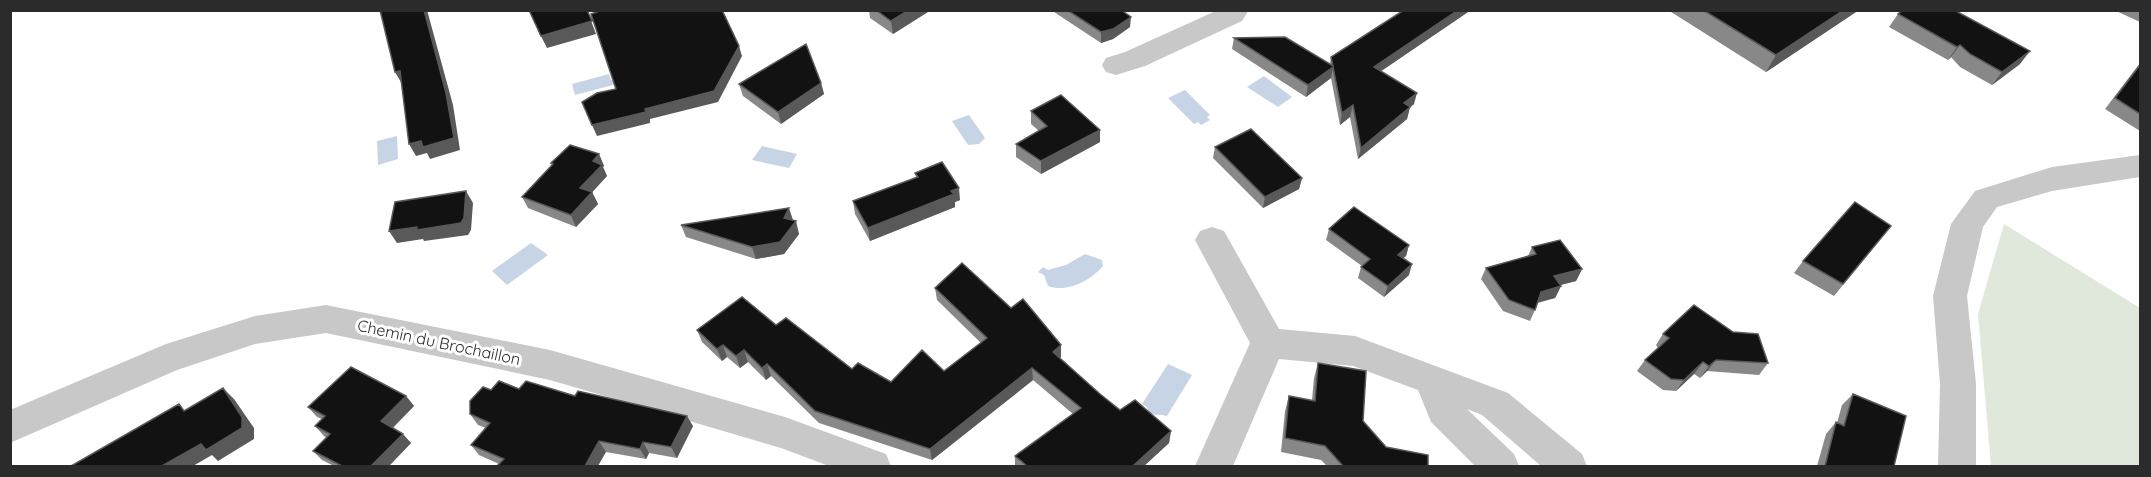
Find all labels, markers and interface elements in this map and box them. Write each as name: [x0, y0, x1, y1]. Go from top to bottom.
street label: Chemin du Brochaillon: [356, 315, 522, 369]

